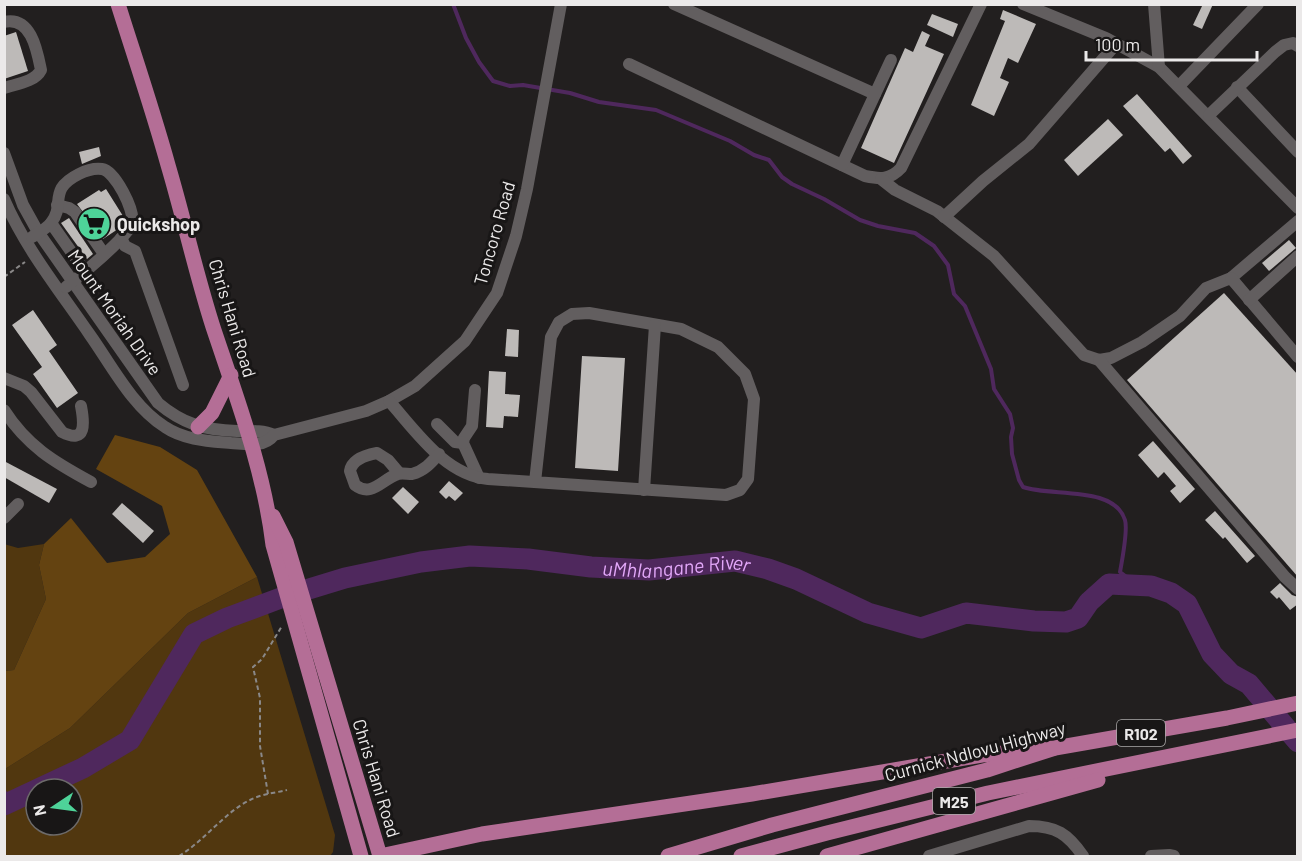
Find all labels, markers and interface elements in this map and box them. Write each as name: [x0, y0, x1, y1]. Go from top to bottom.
scale bar: [1086, 24, 1257, 62]
text: 100 m: [1095, 33, 1140, 55]
street label: Toncoro Road: [469, 178, 519, 288]
supermarket icon: Quickshop: [76, 206, 112, 242]
place label: Quickshop: [117, 213, 200, 235]
street label: Mount Moriah Drive: [63, 245, 167, 379]
street label: Chris Hani Road: [205, 256, 261, 380]
water label: uMhlangane River: [602, 549, 754, 582]
street label: Chris Hani Road: [349, 716, 405, 840]
street label: Curnick Ndlovu Highway: [882, 716, 1068, 786]
road number: R102: [1117, 720, 1165, 746]
north arrow: [24, 777, 84, 837]
road number: M25: [933, 788, 975, 814]
text: N: [28, 803, 49, 818]

